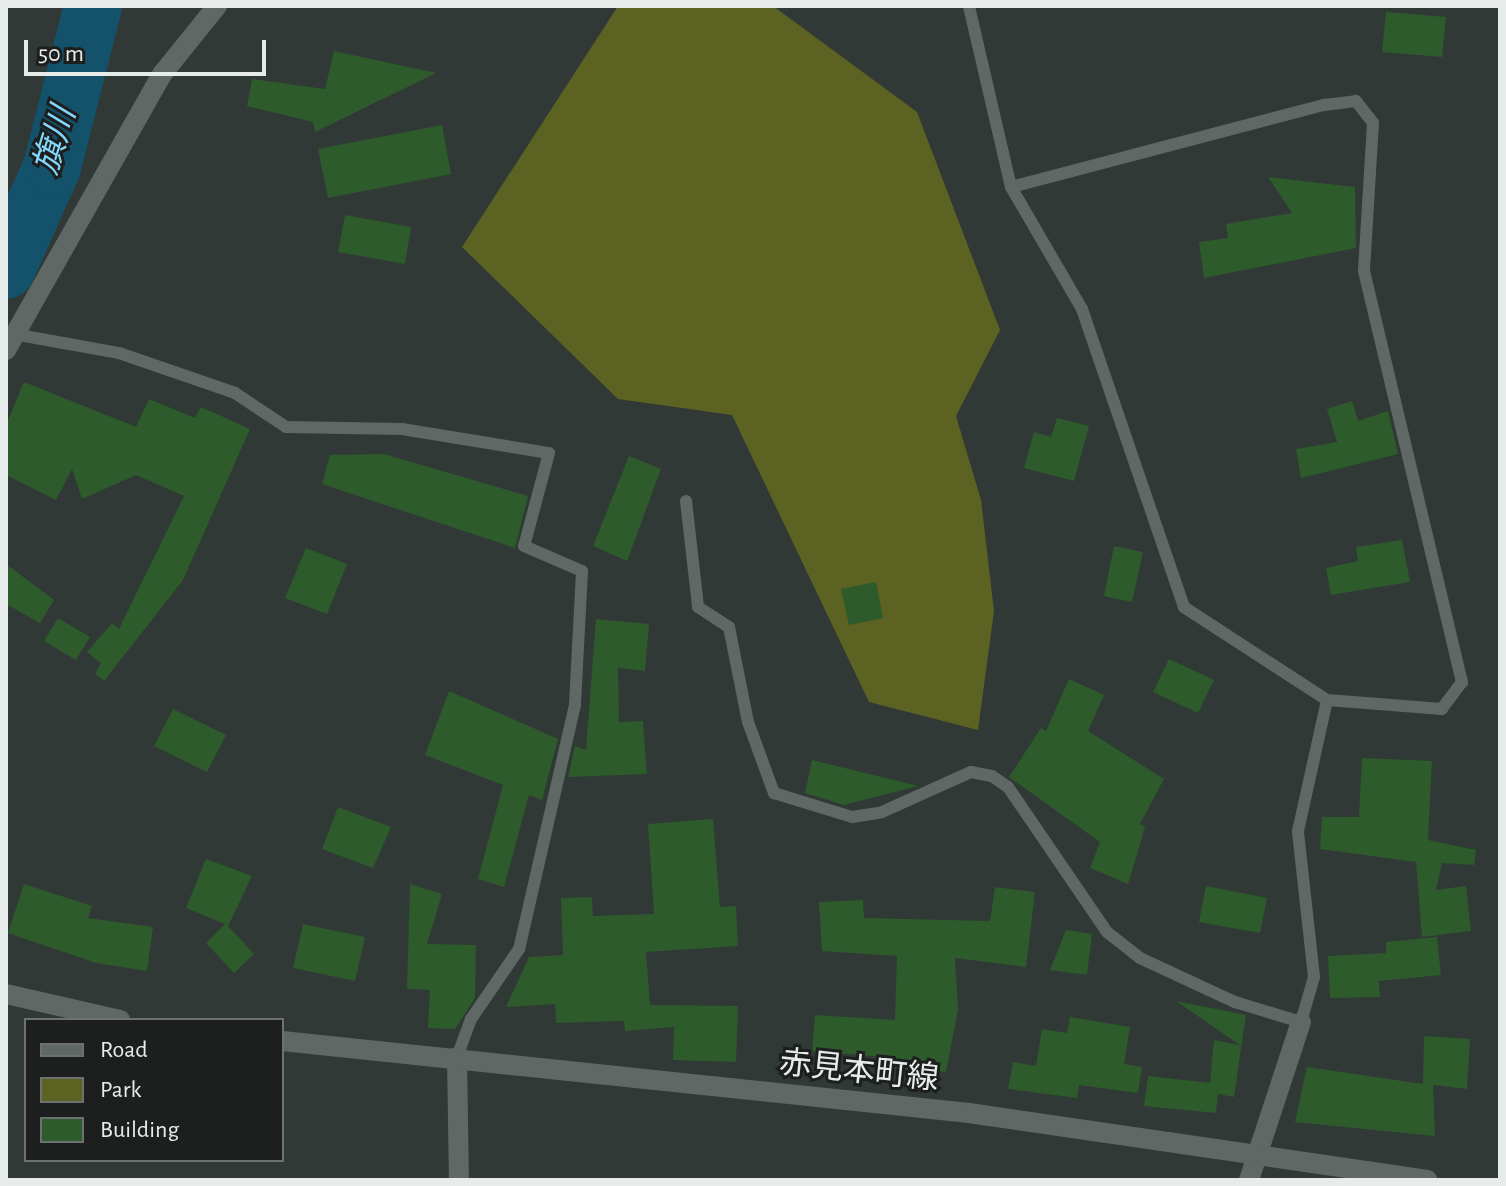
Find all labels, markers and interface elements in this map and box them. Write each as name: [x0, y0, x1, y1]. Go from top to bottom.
scale bar: [28, 24, 270, 74]
text: 50 m: [38, 42, 84, 66]
water label: 旗川: [27, 103, 85, 179]
legend: [24, 1018, 284, 1162]
text: Road: [100, 1038, 148, 1062]
street label: 赤見本町線: [777, 1044, 941, 1098]
text: Park: [100, 1078, 141, 1102]
text: Building: [100, 1118, 179, 1142]

